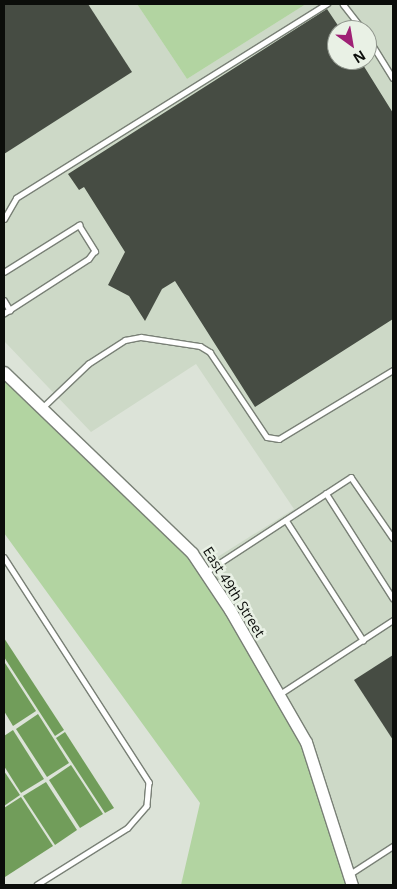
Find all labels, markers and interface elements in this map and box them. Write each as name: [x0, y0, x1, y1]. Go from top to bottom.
north arrow: [327, 20, 377, 70]
text: N: [350, 46, 370, 68]
street label: East 49th Street: [200, 544, 268, 640]

